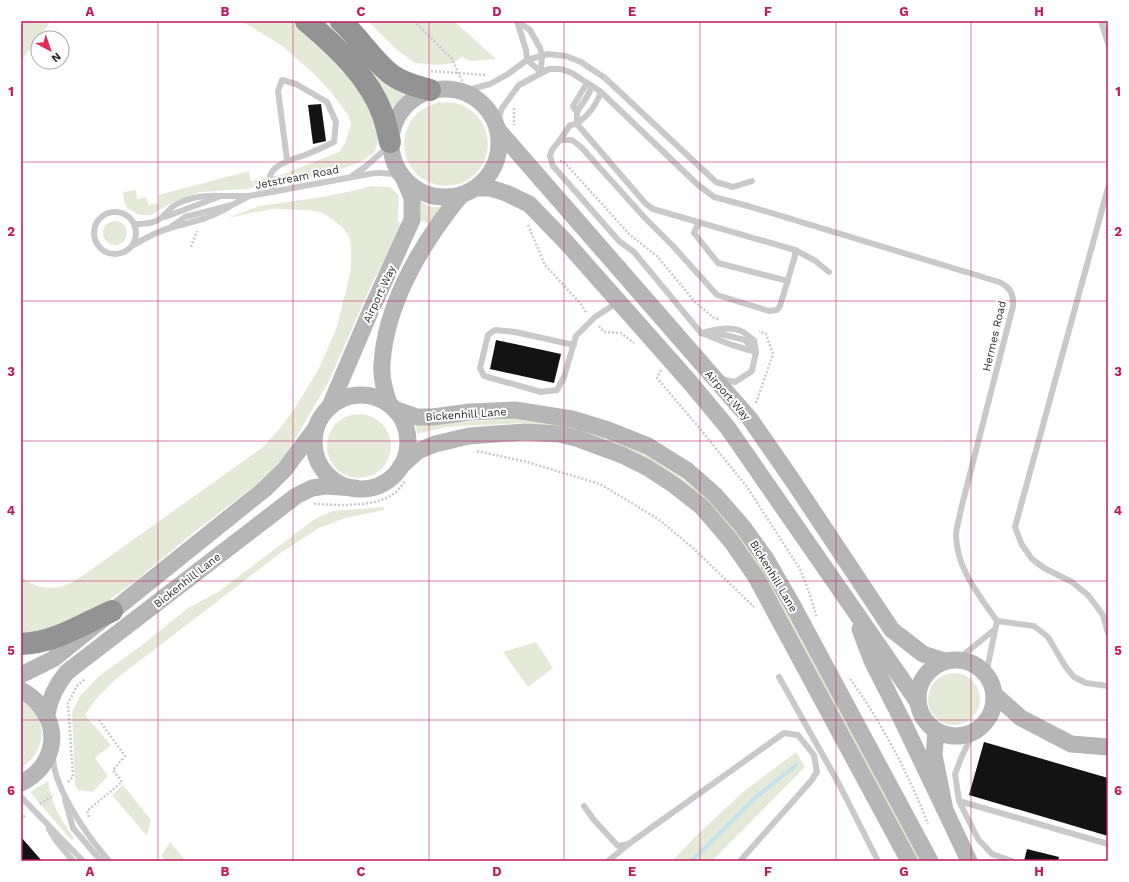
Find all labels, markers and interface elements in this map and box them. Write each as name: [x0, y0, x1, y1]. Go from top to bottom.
text: A: [86, 4, 95, 19]
text: B: [221, 4, 230, 19]
text: C: [357, 4, 366, 19]
text: D: [492, 4, 502, 19]
text: E: [628, 4, 636, 19]
text: F: [764, 4, 772, 19]
text: G: [899, 4, 909, 19]
text: H: [1034, 4, 1044, 19]
north arrow: [30, 30, 70, 70]
text: N: [49, 50, 63, 65]
text: 1: [8, 84, 14, 99]
text: 1: [1115, 84, 1121, 99]
street label: Jetstream Road: [254, 163, 340, 192]
text: 2: [7, 224, 15, 239]
text: 2: [1114, 224, 1122, 239]
street label: Airport Way: [360, 263, 399, 325]
street label: Hermes Road: [980, 300, 1009, 373]
text: 3: [7, 364, 15, 379]
text: 3: [1114, 364, 1122, 379]
street label: Airport Way: [702, 368, 753, 423]
street label: Bickenhill Lane: [425, 405, 507, 424]
text: 4: [7, 503, 16, 518]
text: 4: [1114, 503, 1123, 518]
street label: Bickenhill Lane: [747, 538, 800, 614]
street label: Bickenhill Lane: [151, 550, 223, 611]
text: 5: [7, 643, 15, 658]
text: 5: [1114, 643, 1122, 658]
text: 6: [7, 783, 15, 798]
text: 6: [1114, 783, 1122, 798]
text: A: [86, 864, 95, 879]
text: B: [221, 864, 230, 879]
text: C: [357, 864, 366, 879]
text: D: [492, 864, 502, 879]
text: E: [628, 864, 636, 879]
text: F: [764, 864, 772, 879]
text: G: [899, 864, 909, 879]
text: H: [1034, 864, 1044, 879]

